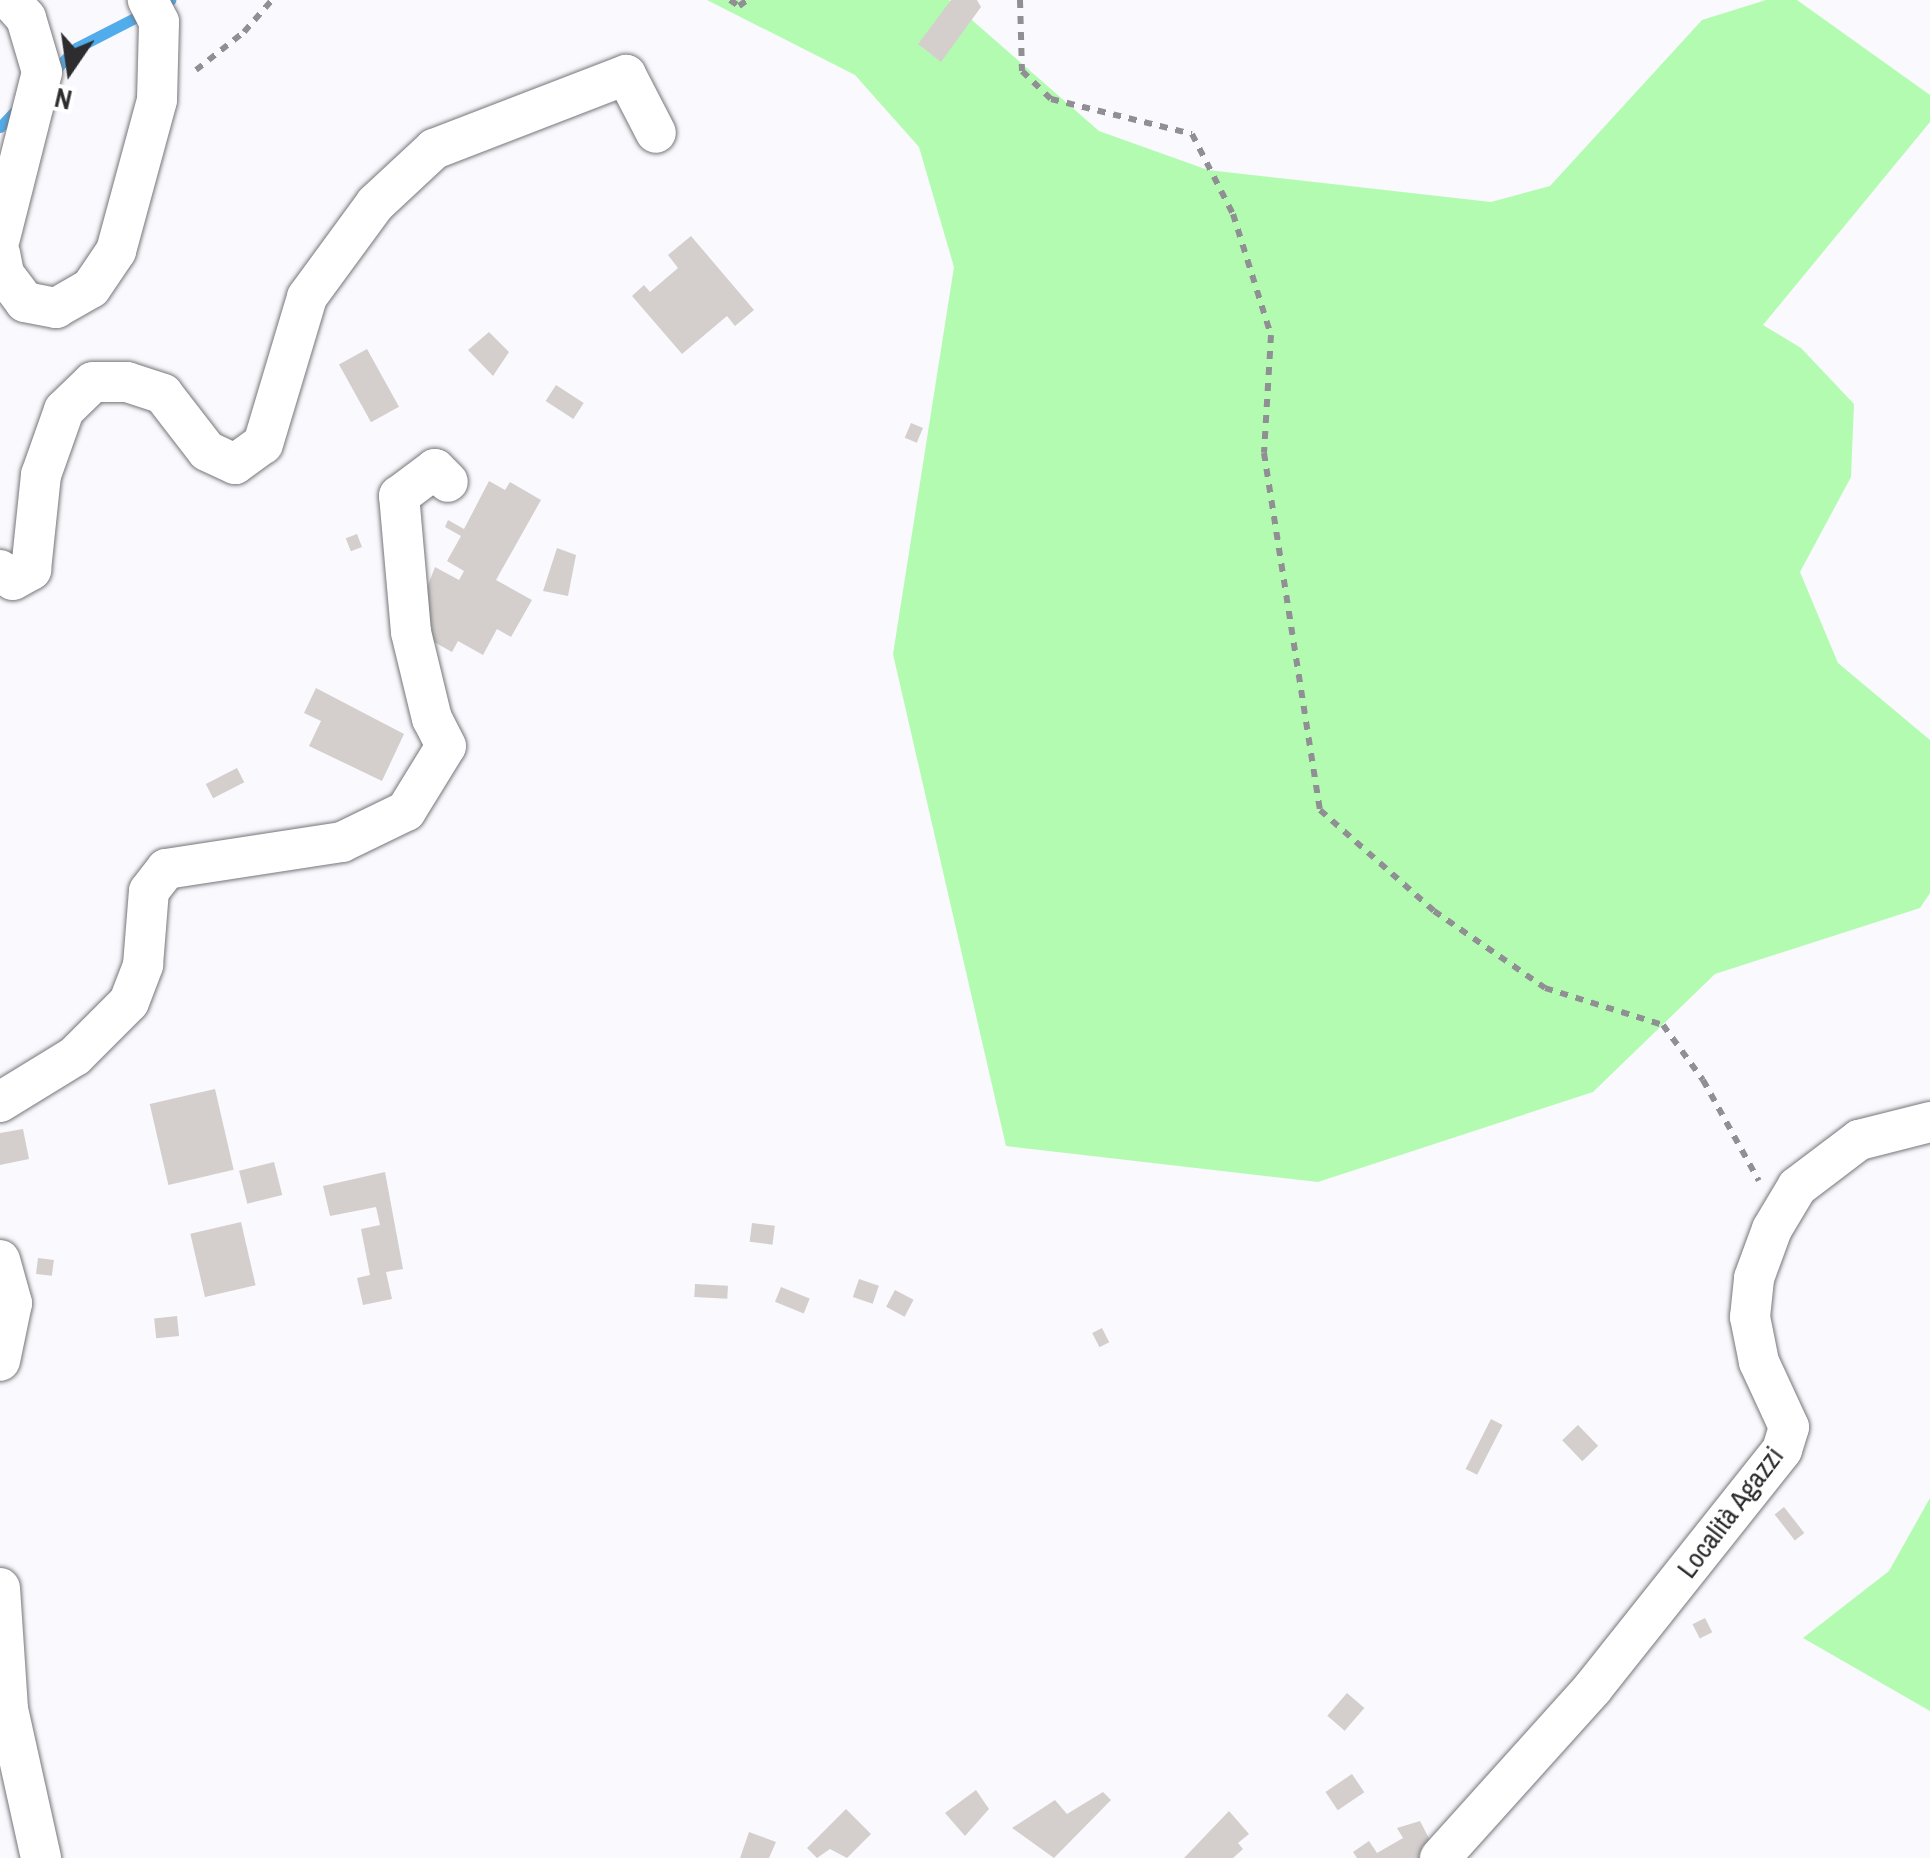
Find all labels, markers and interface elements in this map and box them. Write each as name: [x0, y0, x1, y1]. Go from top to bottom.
north arrow: [20, 20, 120, 120]
text: N: [51, 79, 76, 120]
street label: Località Agazzi: [1669, 1439, 1791, 1585]

